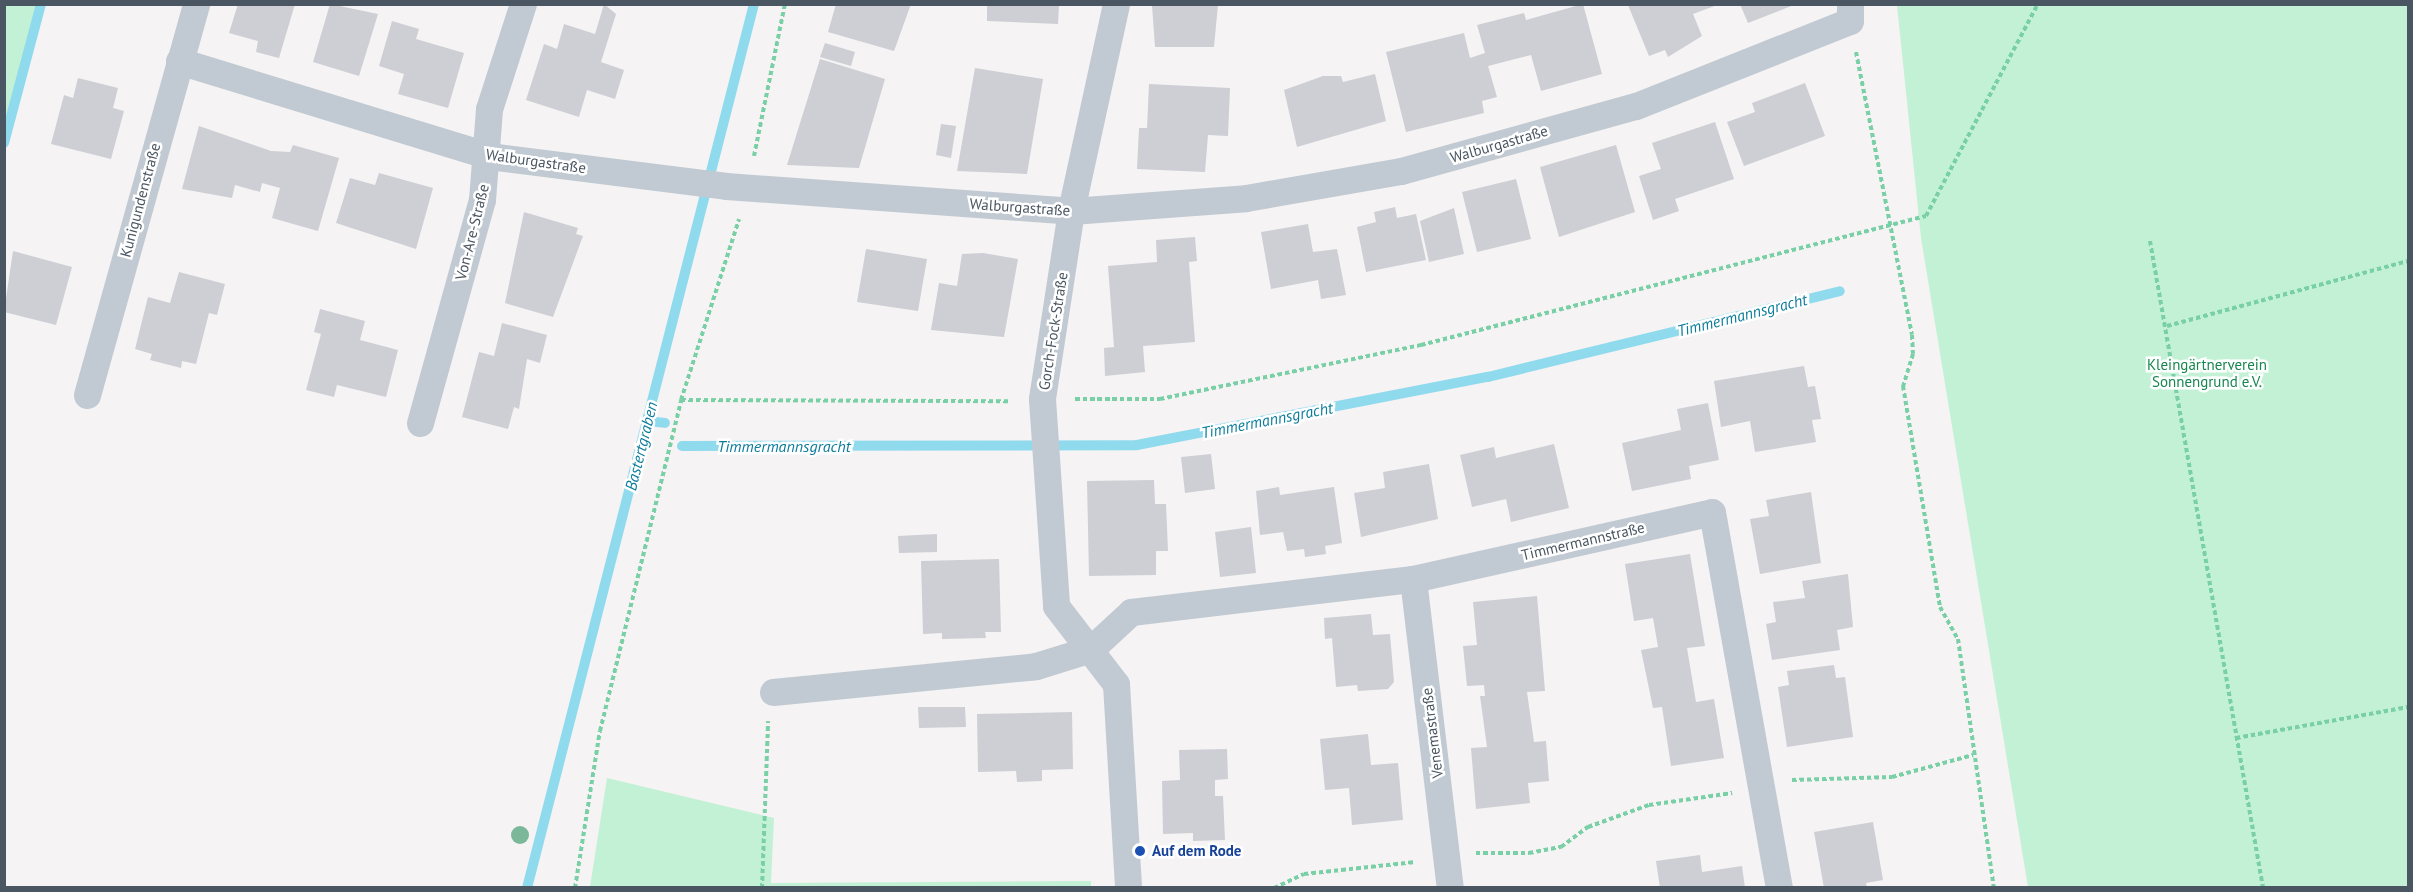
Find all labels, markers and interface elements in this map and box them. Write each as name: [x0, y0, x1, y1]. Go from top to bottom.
street label: Walburgastraße: [1448, 121, 1550, 167]
street label: Kunigundenstraße: [116, 141, 164, 259]
street label: Walburgastraße: [485, 145, 587, 177]
street label: Von-Are-Straße: [451, 182, 493, 282]
street label: Walburgastraße: [969, 195, 1071, 219]
street label: Gorch-Fock-Straße: [1035, 271, 1071, 391]
water label: Timmermannsgracht: [1675, 290, 1809, 340]
park label: Kleingärtnerverein Sonnengrund e.V.: [2147, 355, 2267, 390]
water label: Timmermannsgracht: [1200, 398, 1334, 442]
water label: Bastertgraben: [621, 400, 661, 492]
water label: Timmermannsgracht: [717, 436, 851, 456]
street label: Timmermannstraße: [1520, 518, 1646, 564]
street label: Venemastraße: [1418, 687, 1446, 779]
place label: Auf dem Rode: [1152, 842, 1241, 860]
marker: Auf dem Rode: [1133, 844, 1147, 858]

